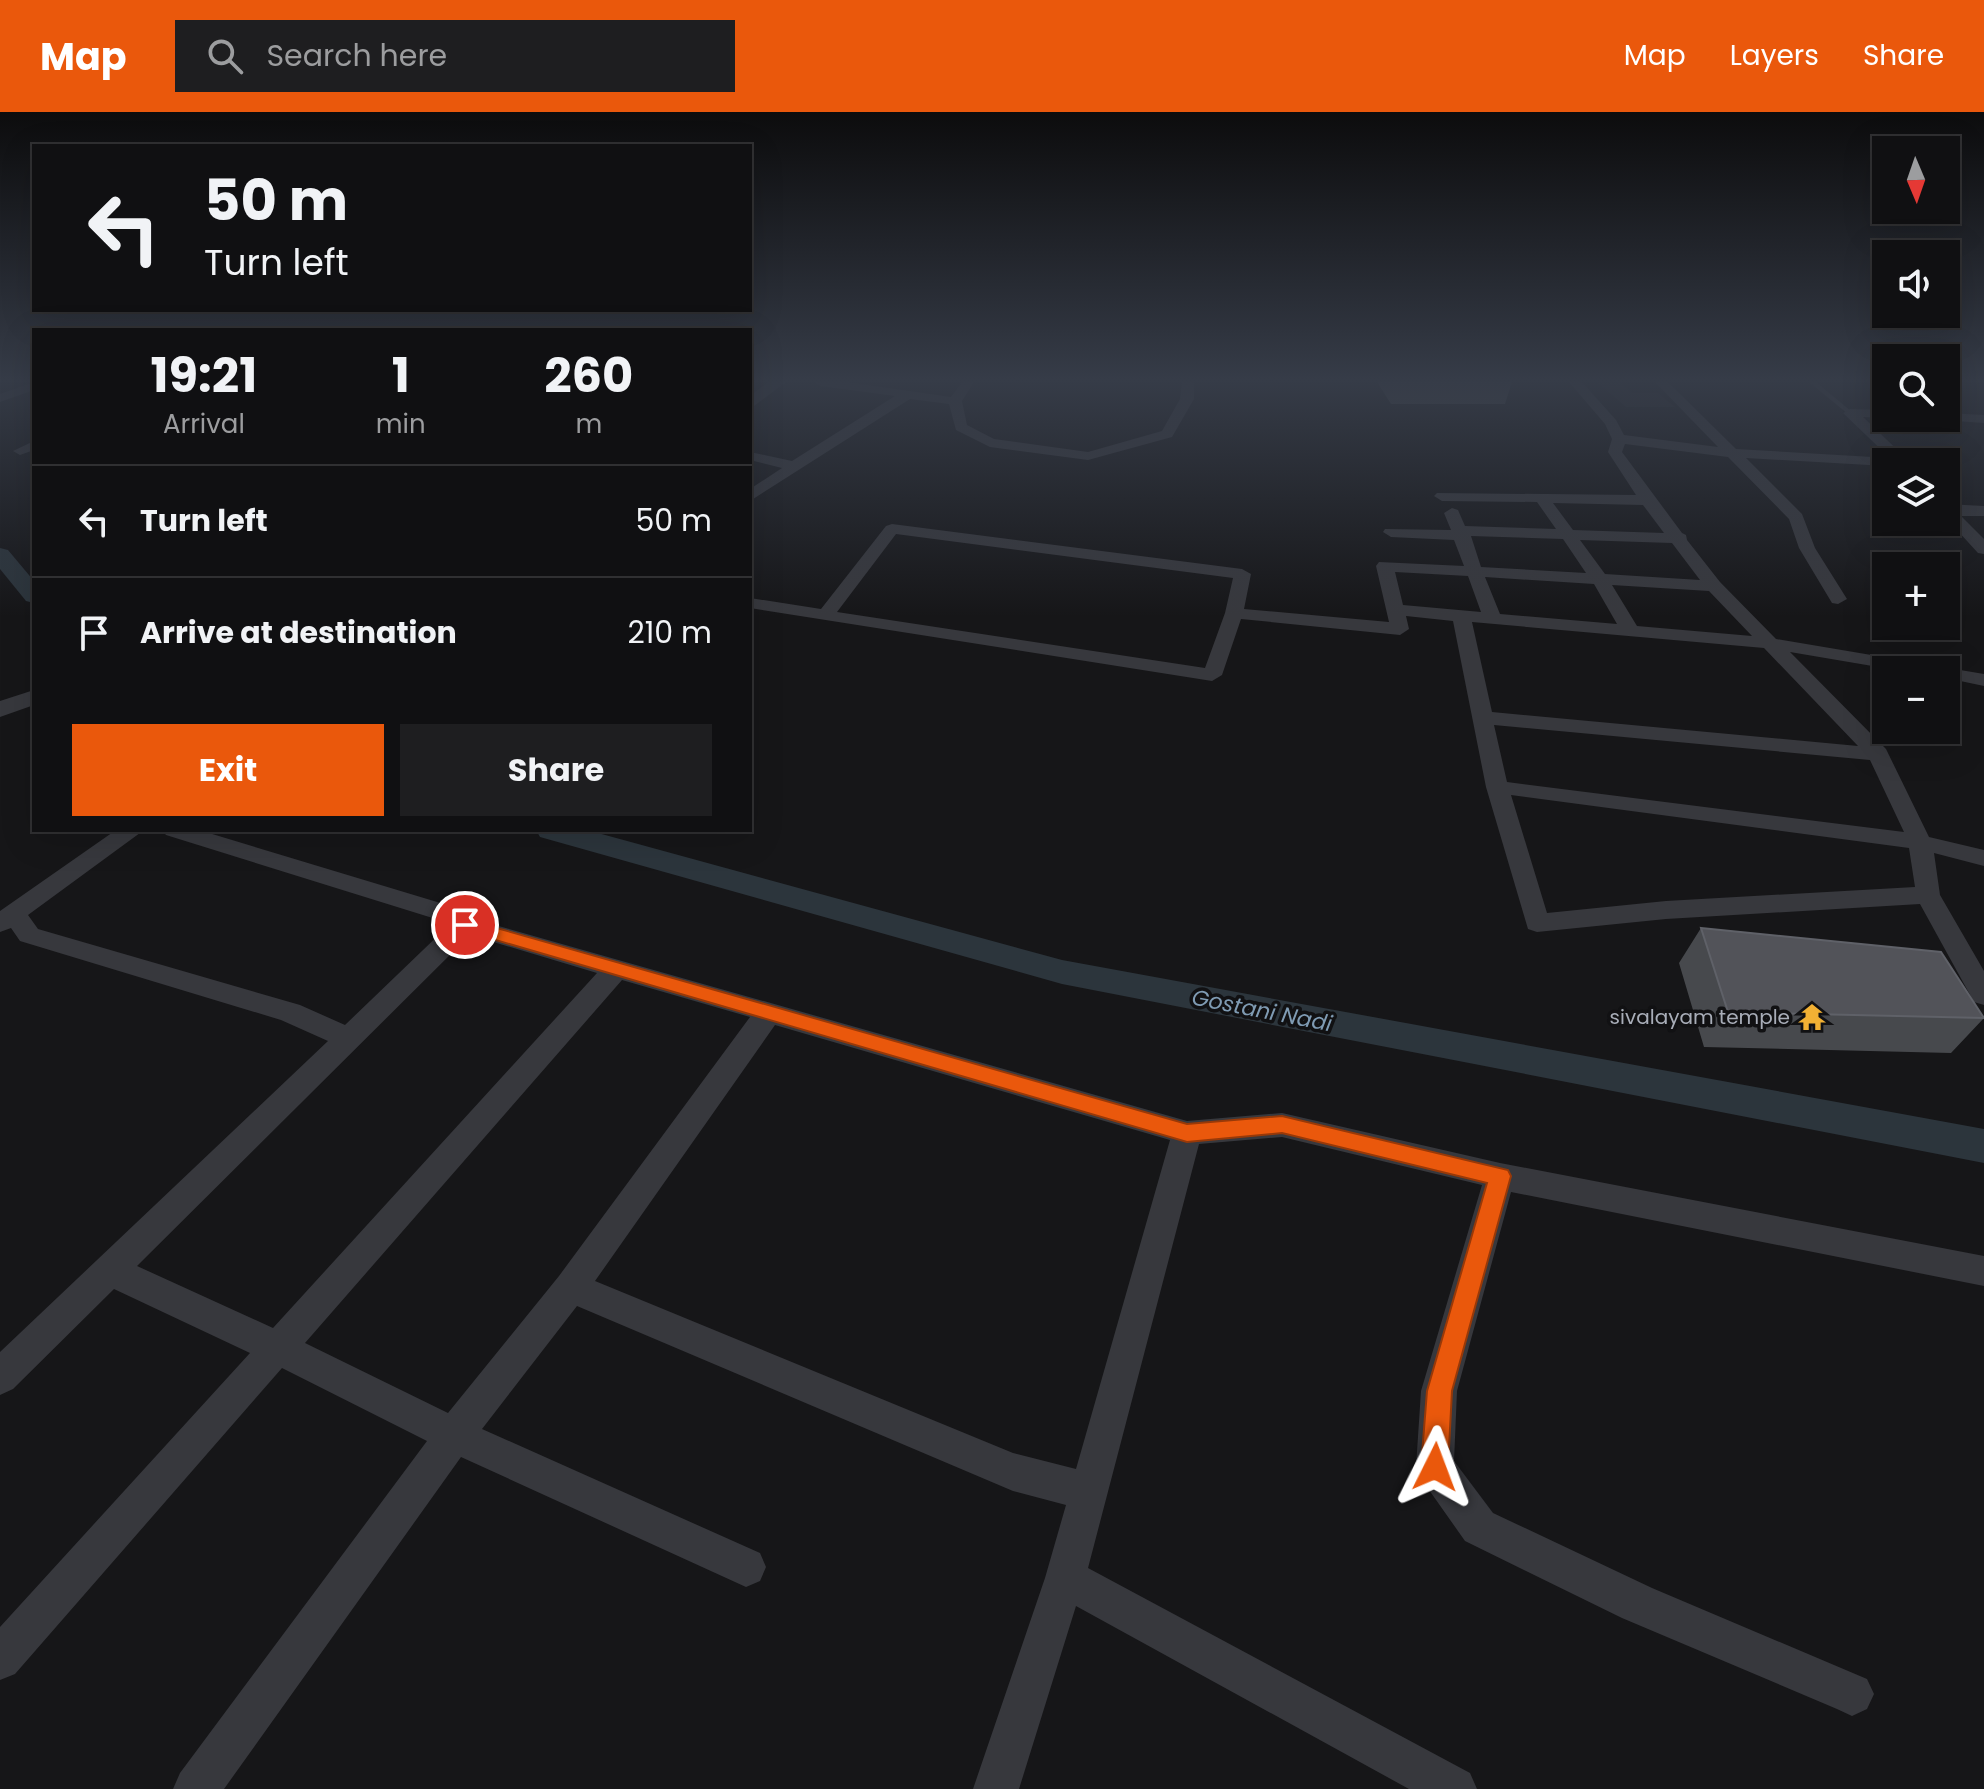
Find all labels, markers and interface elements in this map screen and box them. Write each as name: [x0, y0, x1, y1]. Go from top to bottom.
search box: [175, 20, 735, 92]
text: Map: [40, 30, 127, 83]
icon: search: [203, 34, 247, 78]
text: Search here: [267, 34, 447, 77]
text: Map: [1624, 36, 1686, 75]
text: Layers: [1730, 36, 1819, 75]
text: Share: [1863, 36, 1944, 75]
north arrow: [1872, 136, 1960, 224]
map controls: [1872, 136, 1960, 744]
text: 50 m: [204, 161, 348, 240]
icon: left: [72, 176, 176, 280]
text: Turn left: [204, 237, 349, 288]
button: sound: [1872, 240, 1960, 328]
text: 19:21: [151, 342, 257, 409]
text: 1: [392, 342, 410, 409]
text: 260: [544, 342, 633, 409]
button: search: [1872, 344, 1960, 432]
text: Arrival: [163, 406, 245, 442]
text: min: [376, 406, 426, 442]
text: m: [575, 406, 602, 442]
button: layers: [1872, 448, 1960, 536]
icon: left: [72, 499, 116, 543]
text: Turn left: [140, 499, 268, 542]
text: 50 m: [635, 499, 712, 542]
button: +: [1872, 552, 1960, 640]
icon: arrive: [72, 611, 116, 655]
text: Arrive at destination: [140, 611, 457, 654]
text: 210 m: [627, 611, 712, 654]
button: −: [1872, 656, 1960, 744]
button: Exit: [72, 724, 384, 816]
button: Share: [400, 724, 712, 816]
pin: [431, 891, 499, 959]
icon: arrive: [443, 903, 487, 947]
water label: Gostani Nadi: [1189, 982, 1335, 1039]
temple icon: sivalayam temple: [1797, 1002, 1827, 1032]
place label: sivalayam temple: [1610, 1003, 1790, 1031]
position arrow: [1393, 1425, 1477, 1509]

